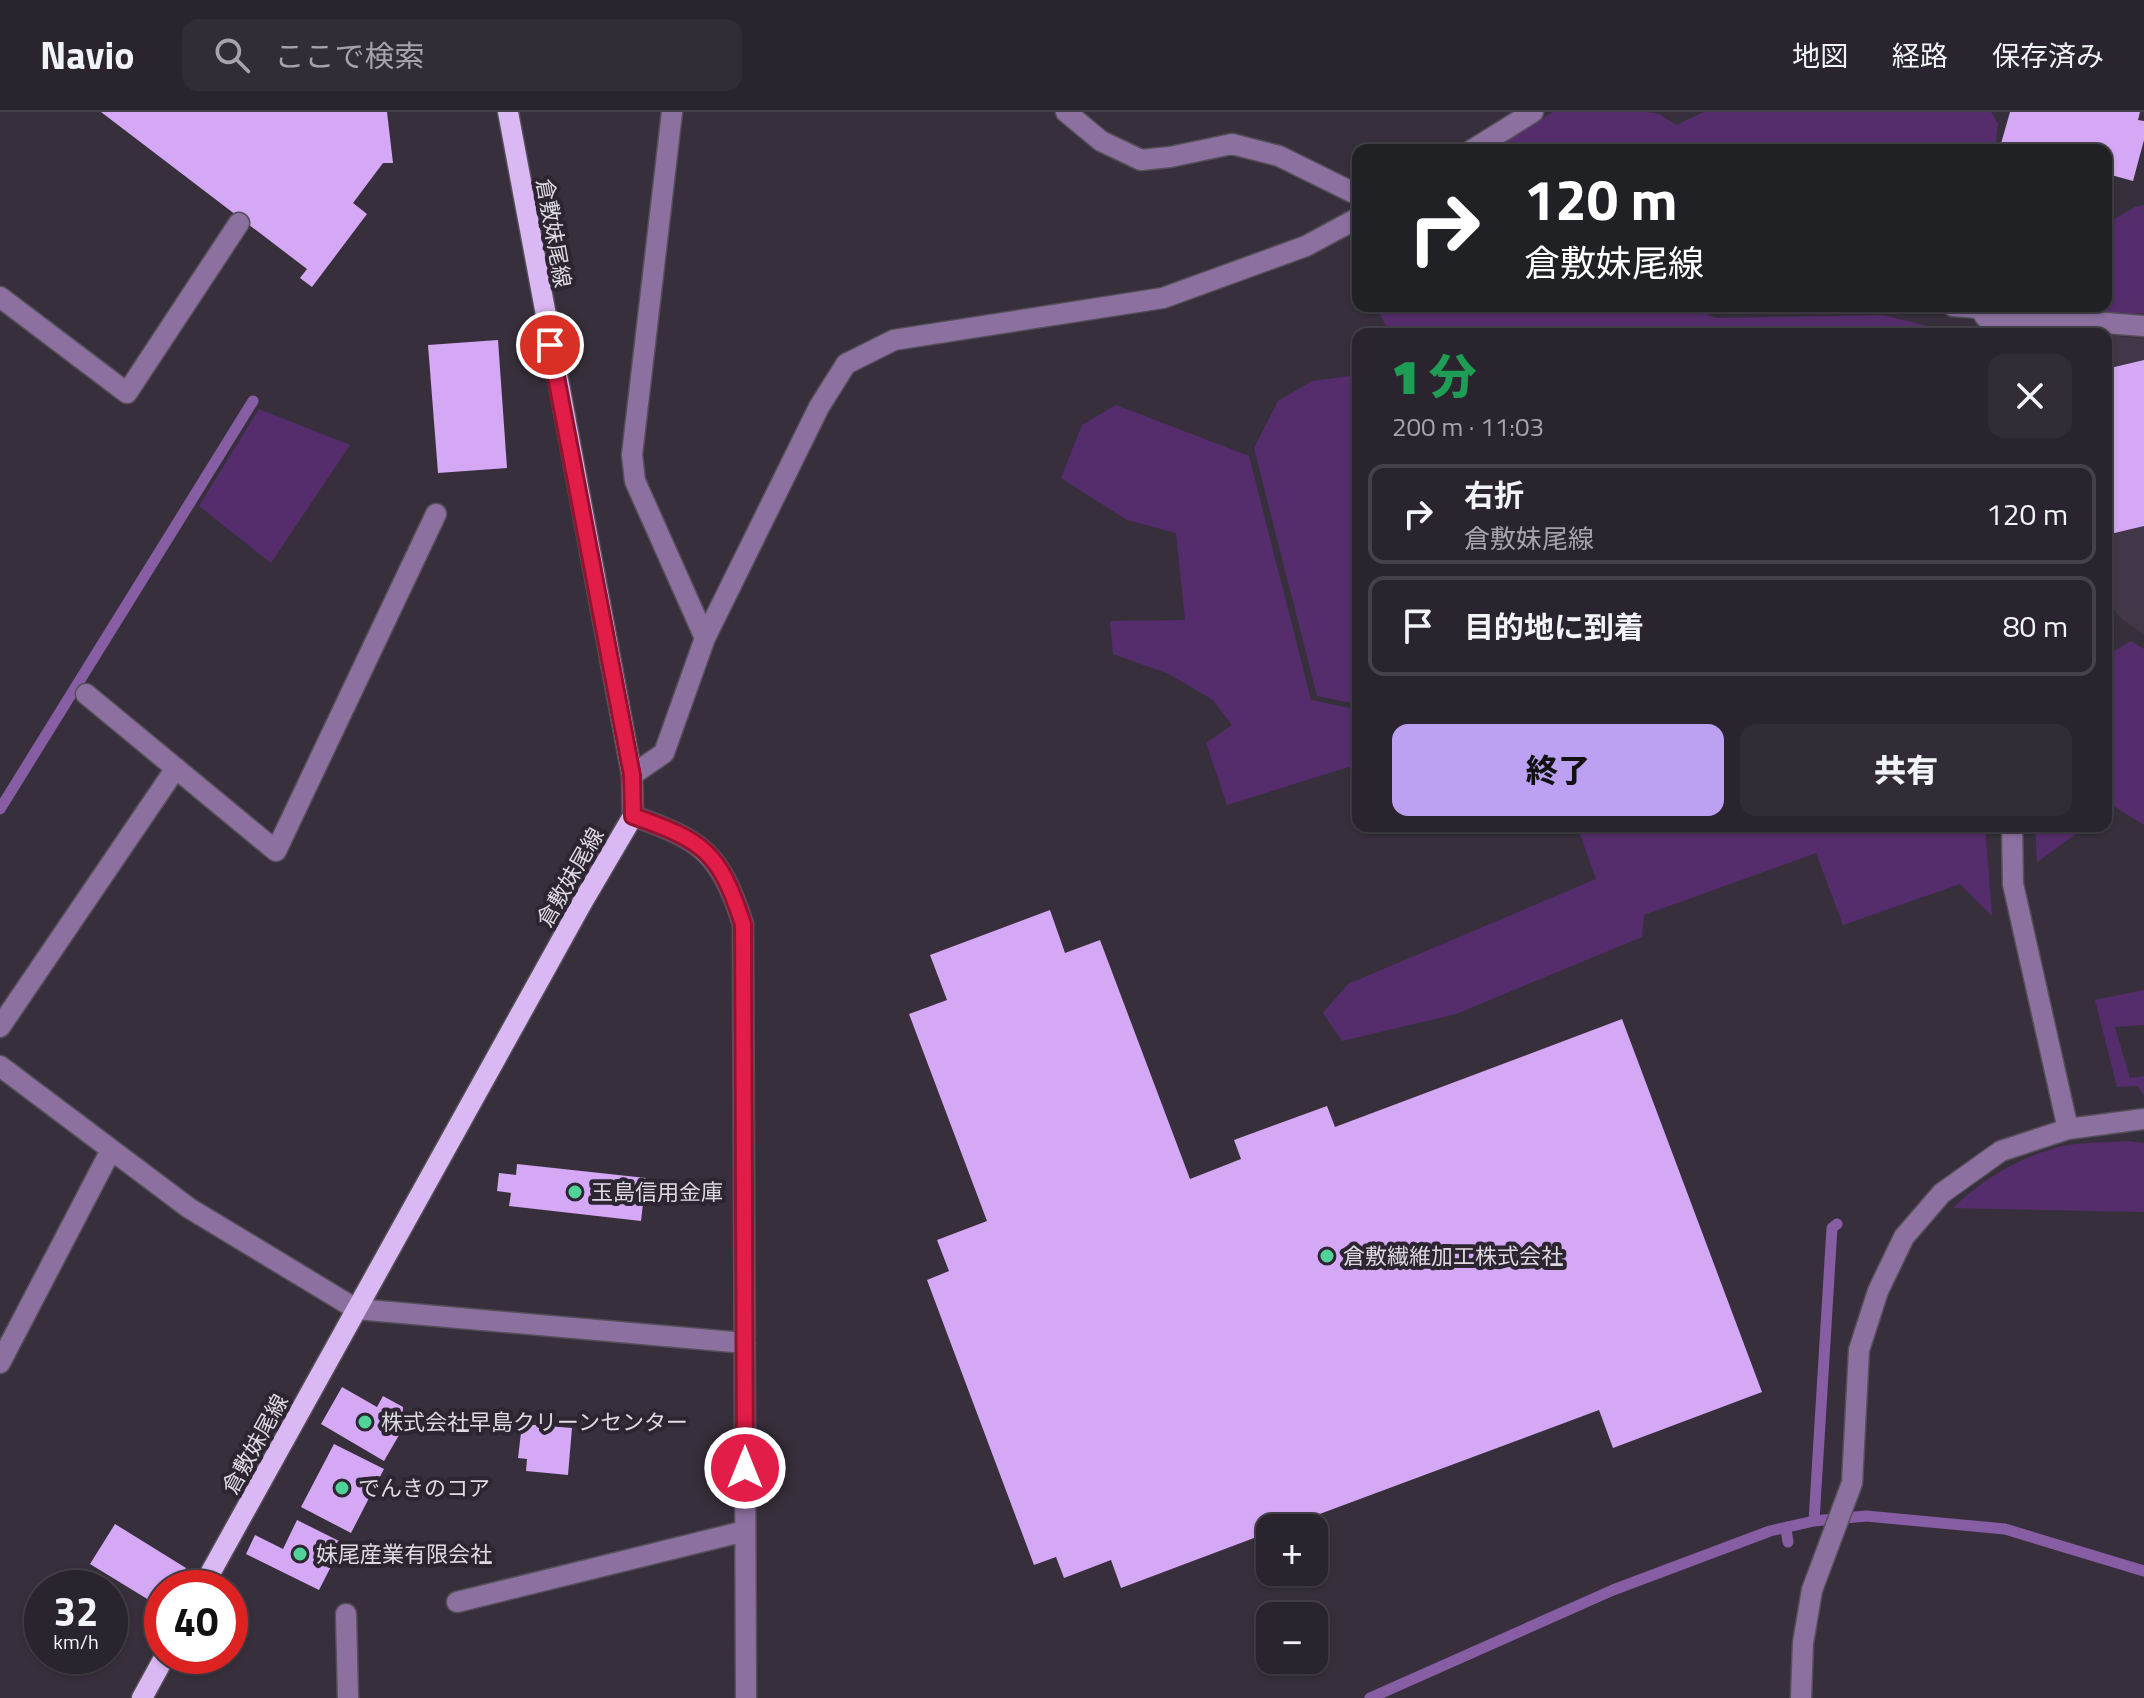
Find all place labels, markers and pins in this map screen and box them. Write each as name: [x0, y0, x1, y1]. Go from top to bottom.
pin: [516, 311, 584, 379]
place label: 玉島信用金庫: [591, 1175, 723, 1209]
marker: 玉島信用金庫: [566, 1183, 584, 1201]
place label: 倉敷繊維加工株式会社: [1343, 1239, 1563, 1273]
marker: 倉敷繊維加工株式会社: [1318, 1247, 1336, 1265]
place label: 株式会社早島クリーンセンター: [381, 1405, 688, 1439]
marker: 株式会社早島クリーンセンター: [356, 1413, 374, 1431]
place label: でんきのコア: [358, 1471, 490, 1505]
marker: でんきのコア: [333, 1479, 351, 1497]
place label: 妹尾産業有限会社: [316, 1537, 492, 1571]
marker: 妹尾産業有限会社: [291, 1545, 309, 1563]

